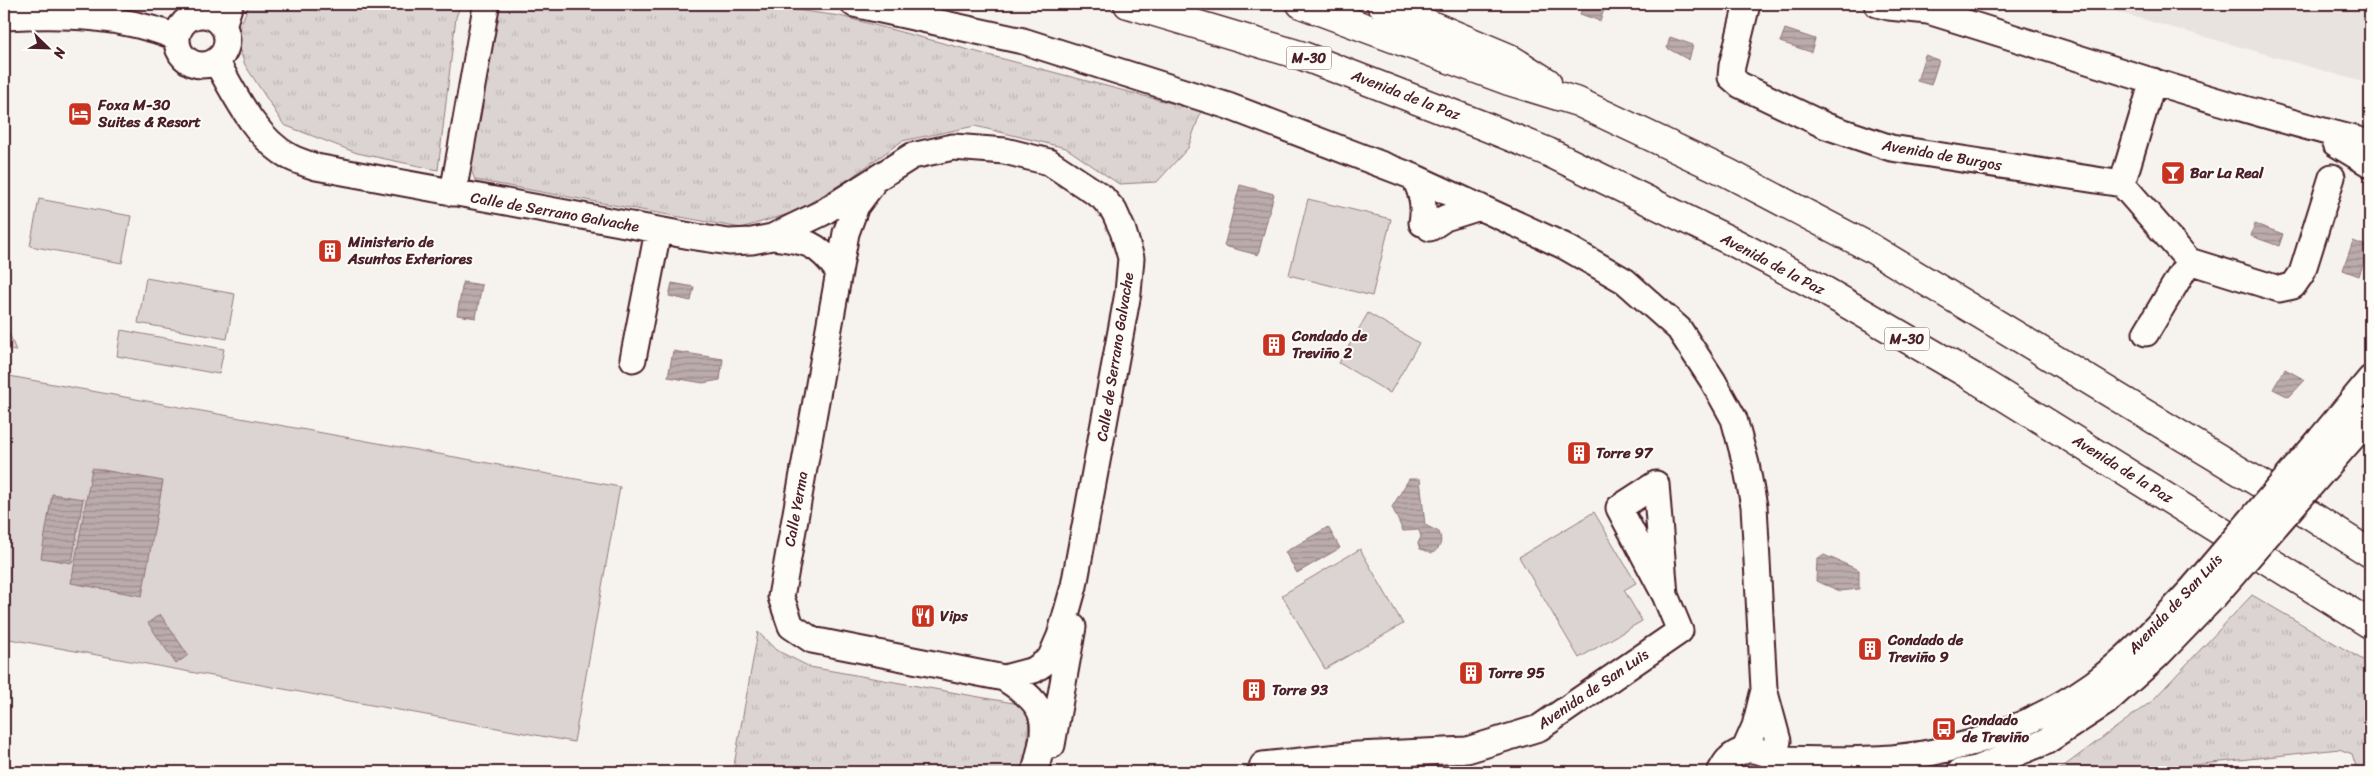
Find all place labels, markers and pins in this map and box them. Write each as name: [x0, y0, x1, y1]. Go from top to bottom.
place label: Foxa M-30 Suites & Resort: [97, 92, 201, 135]
hotel icon: Foxa M-30 Suites & Resort: [67, 101, 93, 127]
bar icon: Bar La Real: [2160, 160, 2186, 186]
place label: Bar La Real: [2190, 160, 2264, 186]
place label: Ministerio de Asuntos Exteriores: [347, 229, 473, 272]
building icon: Ministerio de Asuntos Exteriores: [317, 238, 343, 264]
place label: Condado de Treviño 2: [1291, 323, 1368, 366]
building icon: Condado de Treviño 2: [1261, 332, 1287, 358]
building icon: Torre 97: [1566, 440, 1592, 466]
place label: Torre 97: [1596, 440, 1654, 466]
restaurant icon: Vips: [910, 603, 936, 629]
place label: Vips: [940, 603, 969, 629]
place label: Condado de Treviño 9: [1887, 627, 1964, 670]
building icon: Condado de Treviño 9: [1857, 636, 1883, 662]
building icon: Torre 95: [1458, 660, 1484, 686]
place label: Torre 95: [1488, 660, 1545, 686]
building icon: Torre 93: [1241, 677, 1267, 703]
place label: Torre 93: [1272, 677, 1329, 703]
place label: Condado de Treviño: [1961, 707, 2030, 750]
bus stop icon: Condado de Treviño: [1931, 716, 1957, 742]

